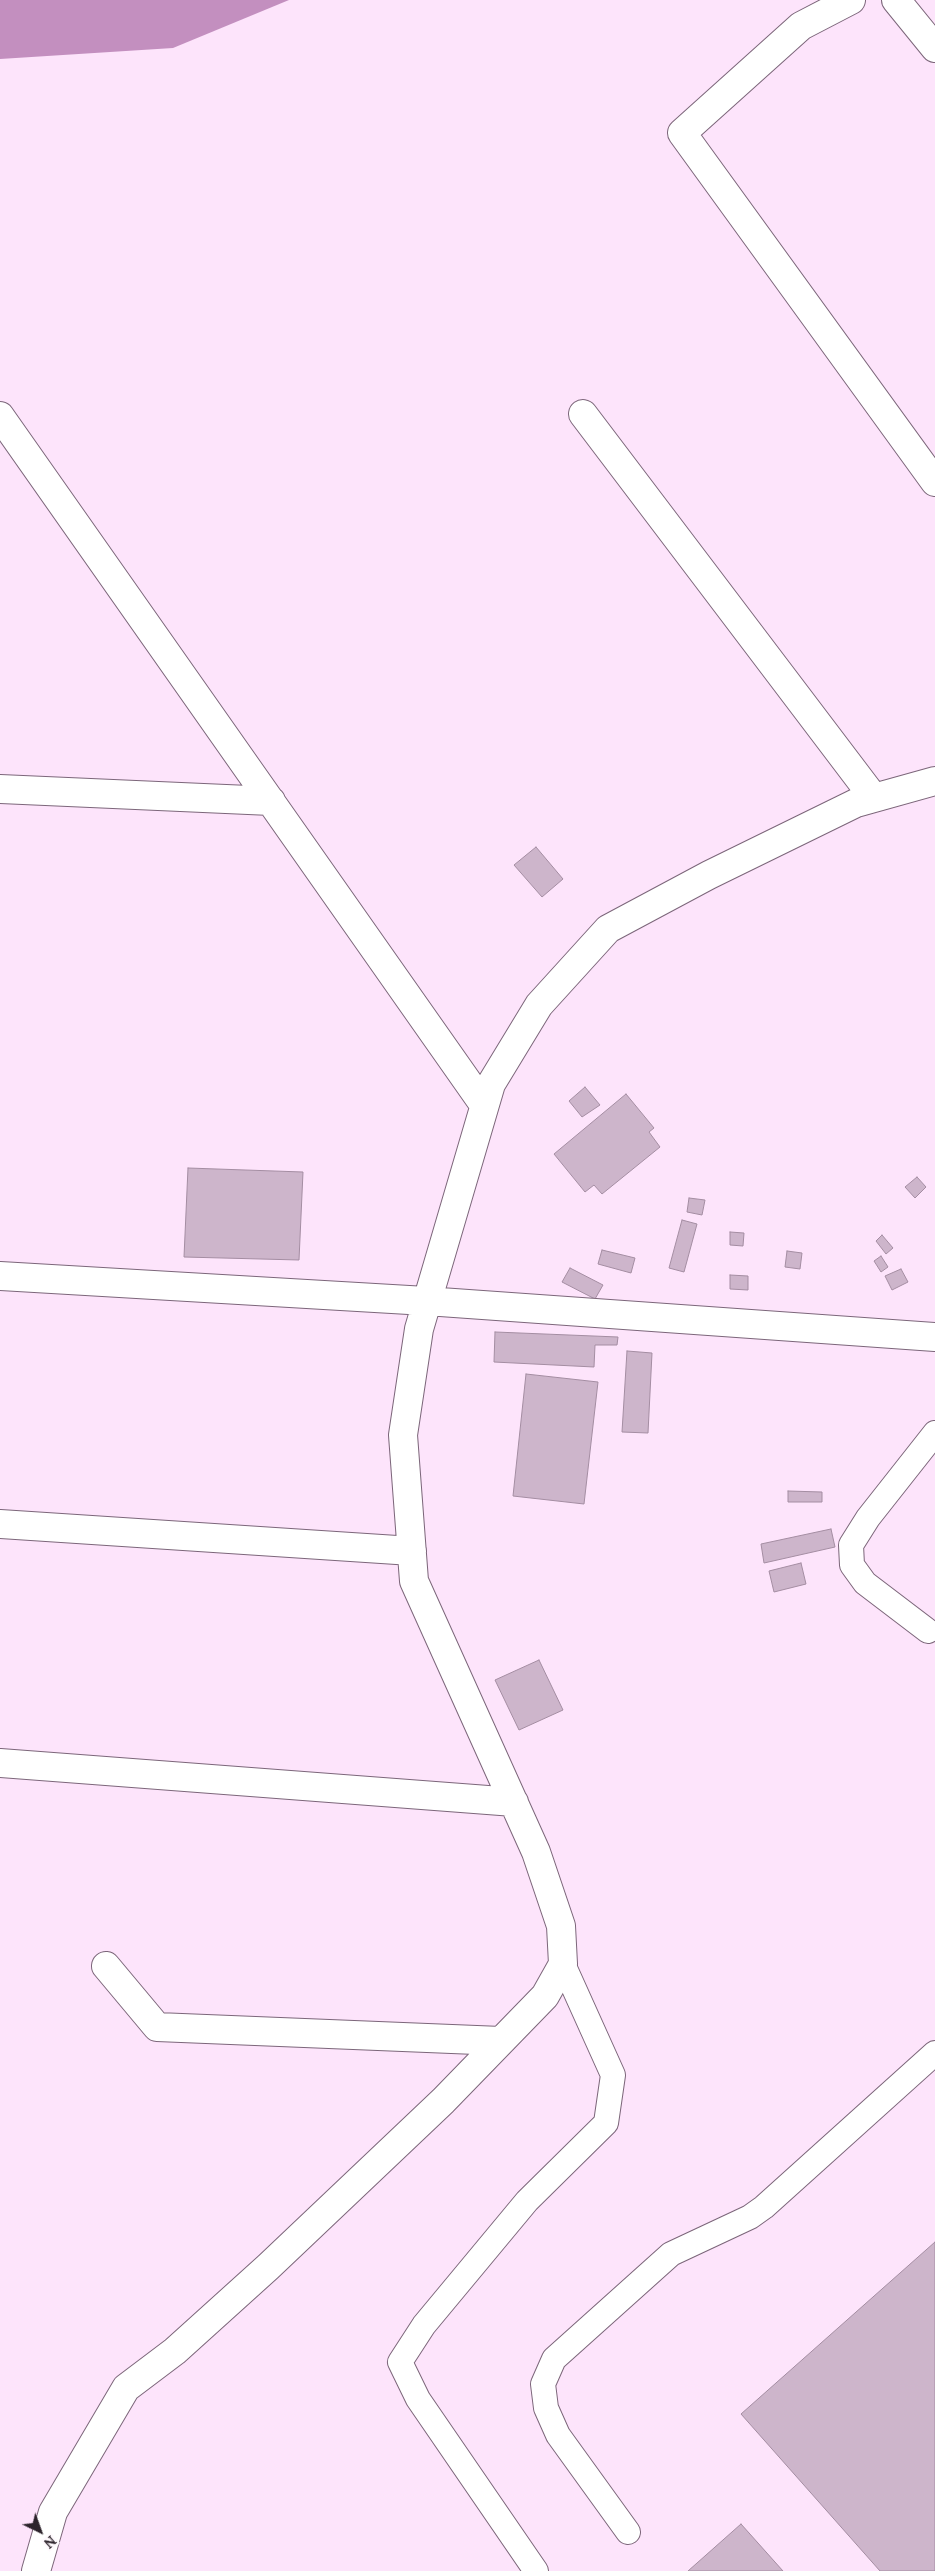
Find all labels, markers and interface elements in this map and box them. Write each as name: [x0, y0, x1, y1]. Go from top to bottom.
north arrow: [15, 2506, 65, 2556]
text: N: [40, 2532, 60, 2552]

